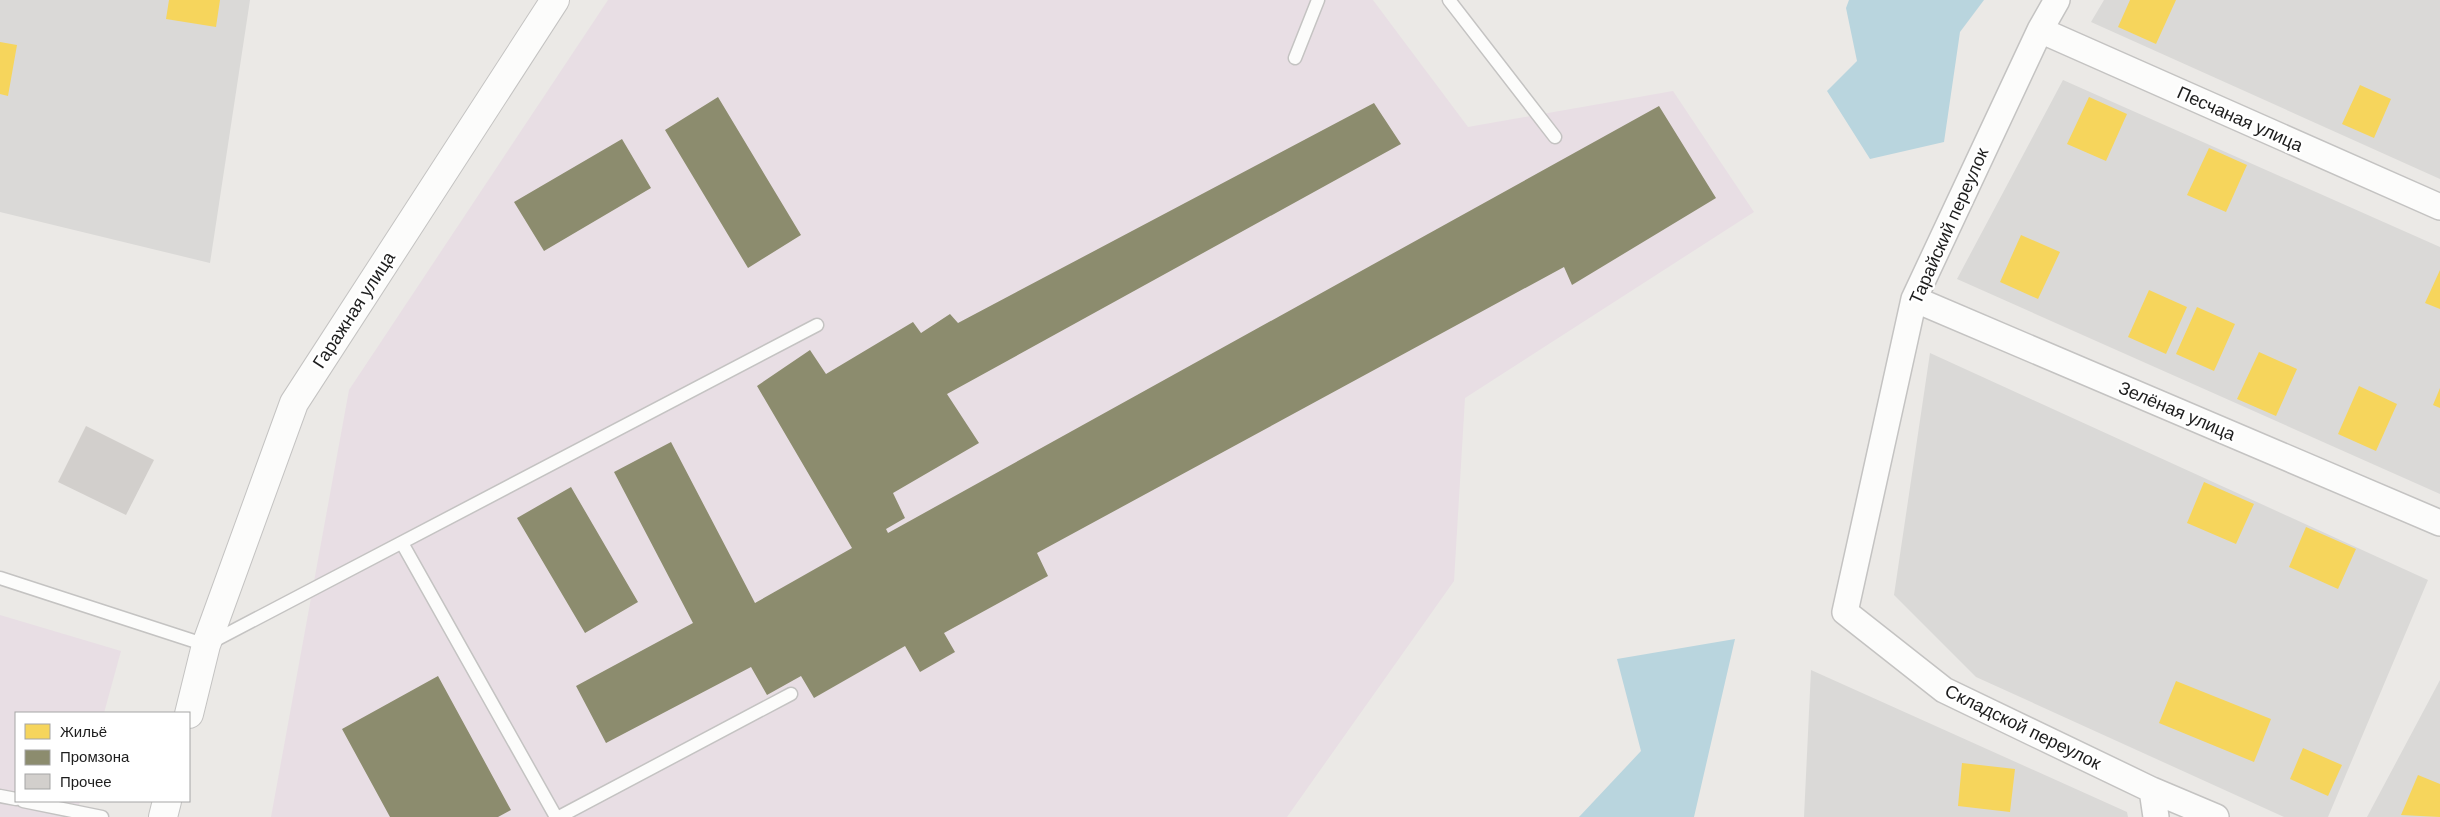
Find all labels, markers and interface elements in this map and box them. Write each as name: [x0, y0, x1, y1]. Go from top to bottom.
street label: Песчаная улица: [2173, 81, 2307, 158]
street label: Тарайский переулок: [1904, 144, 1994, 308]
street label: Гаражная улица: [307, 246, 401, 373]
street label: Зелёная улица: [2115, 376, 2240, 447]
street label: Складской переулок: [1941, 679, 2105, 775]
legend: [15, 712, 190, 802]
text: Жильё: [60, 722, 107, 742]
text: Промзона: [60, 747, 130, 767]
text: Прочее: [60, 772, 112, 792]

